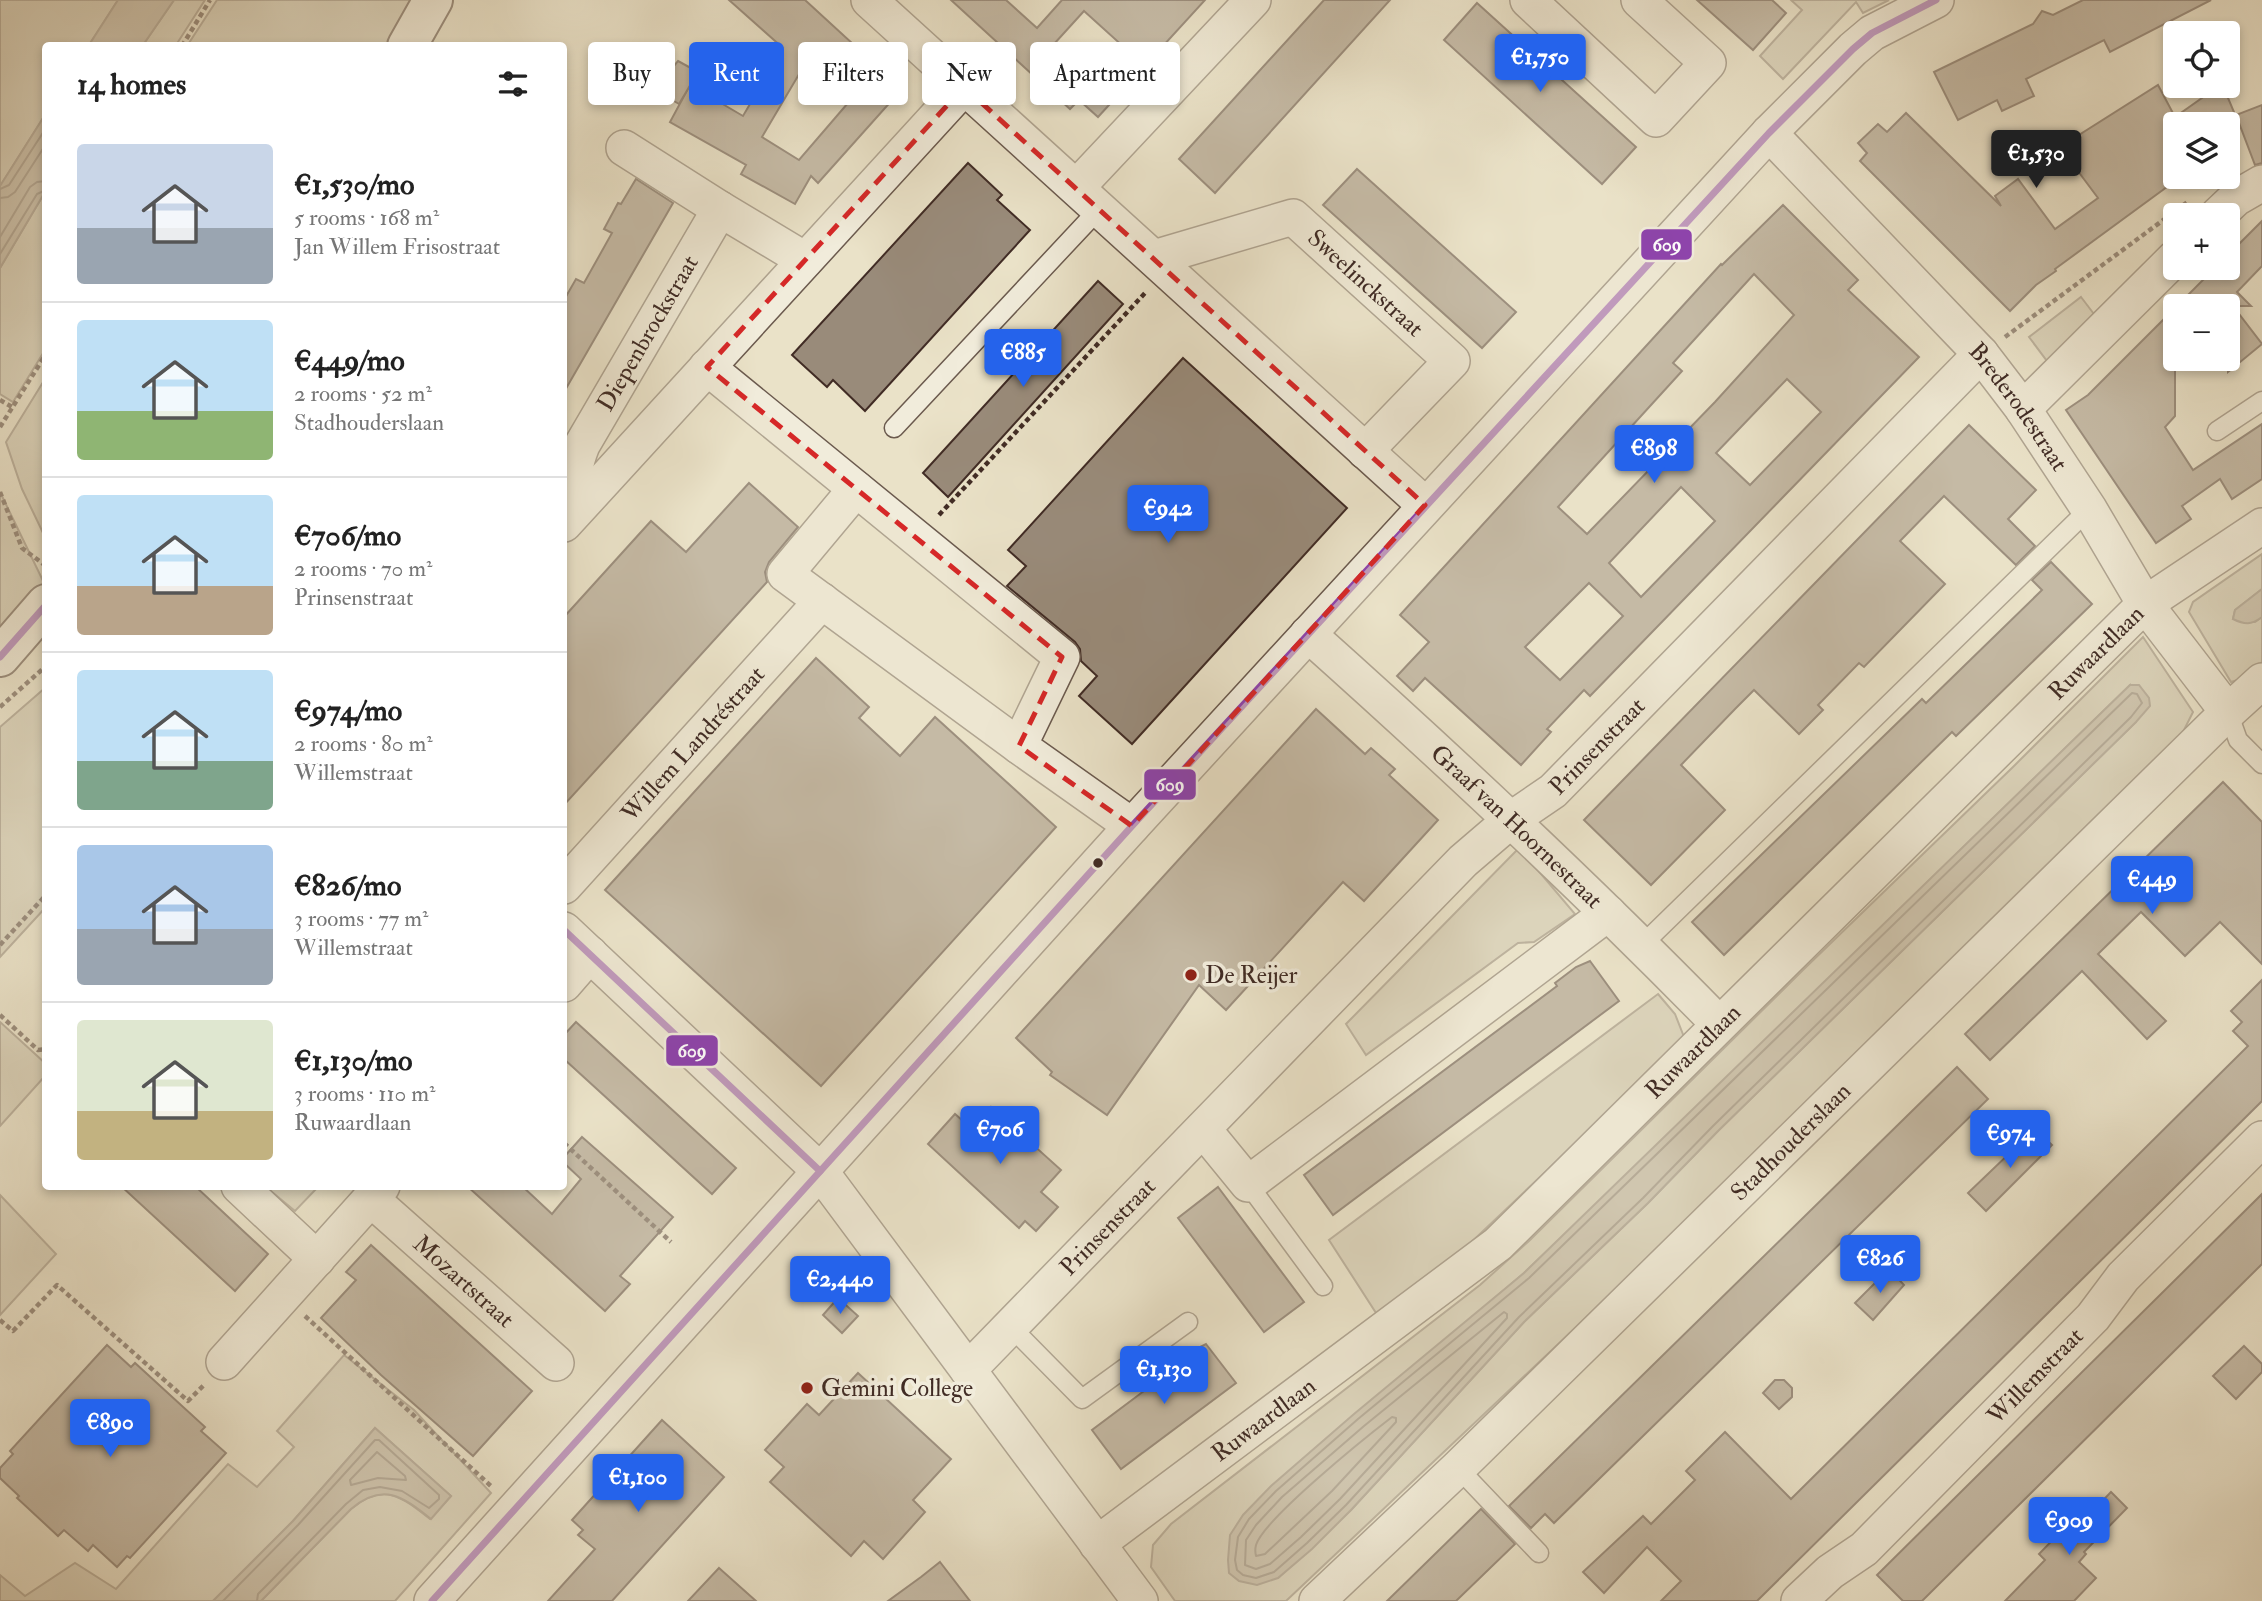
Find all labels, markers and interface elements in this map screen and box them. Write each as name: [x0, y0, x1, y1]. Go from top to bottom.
map controls: [2163, 21, 2240, 371]
button: locate: [2163, 21, 2240, 98]
pin: €1,750: [1483, 34, 1597, 94]
chip: Buy: [588, 42, 675, 105]
chip: Rent: [689, 42, 784, 105]
chip: Filters: [798, 42, 908, 105]
chip: New: [922, 42, 1016, 105]
chip: Apartment: [1030, 42, 1180, 105]
text: €1,750: [1511, 42, 1569, 71]
icon: filters: [494, 65, 532, 103]
text: 14 homes: [77, 66, 186, 103]
button: layers: [2163, 112, 2240, 189]
pin: €1,530: [1979, 130, 2093, 190]
text: €1,530: [2007, 138, 2065, 167]
text: €1,530/mo: [294, 166, 414, 203]
icon: home: [133, 172, 217, 256]
text: 5 rooms · 168 m²: [294, 203, 439, 232]
button: +: [2163, 203, 2240, 280]
street label: Sweelinckstraat: [1301, 222, 1430, 344]
line badge: 609: [1640, 228, 1693, 261]
text: Jan Willem Frisostraat: [294, 232, 500, 261]
text: 609: [1652, 233, 1682, 257]
street label: Diepenbrockstraat: [590, 249, 705, 417]
button: −: [2163, 294, 2240, 371]
pin: €885: [982, 330, 1064, 389]
street label: Brederodestraat: [1962, 335, 2075, 477]
text: €885: [1000, 337, 1046, 366]
text: €449/mo: [294, 342, 405, 379]
icon: home: [133, 348, 217, 432]
text: 2 rooms · 52 m²: [294, 379, 432, 408]
text: Stadhouderslaan: [294, 408, 444, 437]
pin: €898: [1613, 426, 1695, 485]
text: €898: [1631, 433, 1677, 462]
pin: €942: [1127, 486, 1209, 545]
text: €942: [1143, 493, 1193, 522]
text: €706/mo: [294, 517, 401, 554]
icon: home: [133, 523, 217, 607]
text: 2 rooms · 70 m²: [294, 554, 433, 583]
text: Prinsenstraat: [294, 583, 413, 612]
street label: Ruwaardlaan: [2042, 598, 2151, 707]
street label: Willem Landréstraat: [614, 659, 771, 829]
street label: Prinsenstraat: [1542, 691, 1652, 802]
text: €974/mo: [294, 692, 402, 729]
icon: home: [133, 698, 217, 782]
text: 2 rooms · 80 m²: [294, 729, 433, 758]
street label: Graaf van Hoornestraat: [1424, 738, 1610, 915]
text: Willemstraat: [294, 758, 413, 787]
line badge: 609: [1143, 768, 1197, 801]
text: 609: [1155, 773, 1185, 797]
unlabelled marker: [1091, 856, 1105, 870]
pin: €449: [2111, 856, 2193, 916]
text: €449: [2127, 864, 2177, 893]
text: €826/mo: [294, 867, 401, 904]
icon: home: [133, 873, 217, 957]
text: 3 rooms · 77 m²: [294, 904, 429, 933]
text: Willemstraat: [294, 933, 413, 962]
place label: De Reijer: [1205, 960, 1298, 991]
marker: De Reijer: [1183, 967, 1199, 983]
street label: Ruwaardlaan: [1638, 997, 1747, 1105]
line badge: 609: [665, 1034, 719, 1067]
text: 609: [677, 1039, 707, 1063]
text: €1,130/mo: [294, 1042, 412, 1079]
icon: home: [133, 1048, 217, 1132]
street label: Stadhouderslaan: [1724, 1075, 1857, 1207]
text: 3 rooms · 110 m²: [294, 1079, 435, 1108]
pin: €706: [959, 1106, 1041, 1166]
text: Ruwaardlaan: [294, 1108, 411, 1137]
pin: €974: [1969, 1110, 2051, 1170]
text: €706: [976, 1114, 1024, 1143]
text: €974: [1986, 1118, 2034, 1147]
street label: Prinsenstraat: [1053, 1171, 1162, 1282]
street label: Mozartstraat: [407, 1228, 521, 1334]
pin: €826: [1839, 1236, 1921, 1295]
text: €826: [1856, 1243, 1904, 1272]
pin: €2,440: [783, 1256, 897, 1316]
text: €2,440: [806, 1264, 874, 1293]
street label: Willemstraat: [1980, 1320, 2090, 1431]
pin: €1,130: [1107, 1346, 1221, 1406]
text: €1,130: [1136, 1354, 1192, 1383]
street label: Ruwaardlaan: [1205, 1370, 1322, 1469]
place label: Gemini College: [821, 1373, 973, 1404]
marker: Gemini College: [799, 1380, 815, 1396]
pin: €890: [69, 1400, 151, 1459]
text: €890: [86, 1407, 134, 1436]
pin: €1,100: [581, 1454, 695, 1514]
text: €1,100: [609, 1462, 667, 1491]
pin: €909: [2028, 1498, 2110, 1557]
text: €909: [2045, 1505, 2093, 1534]

